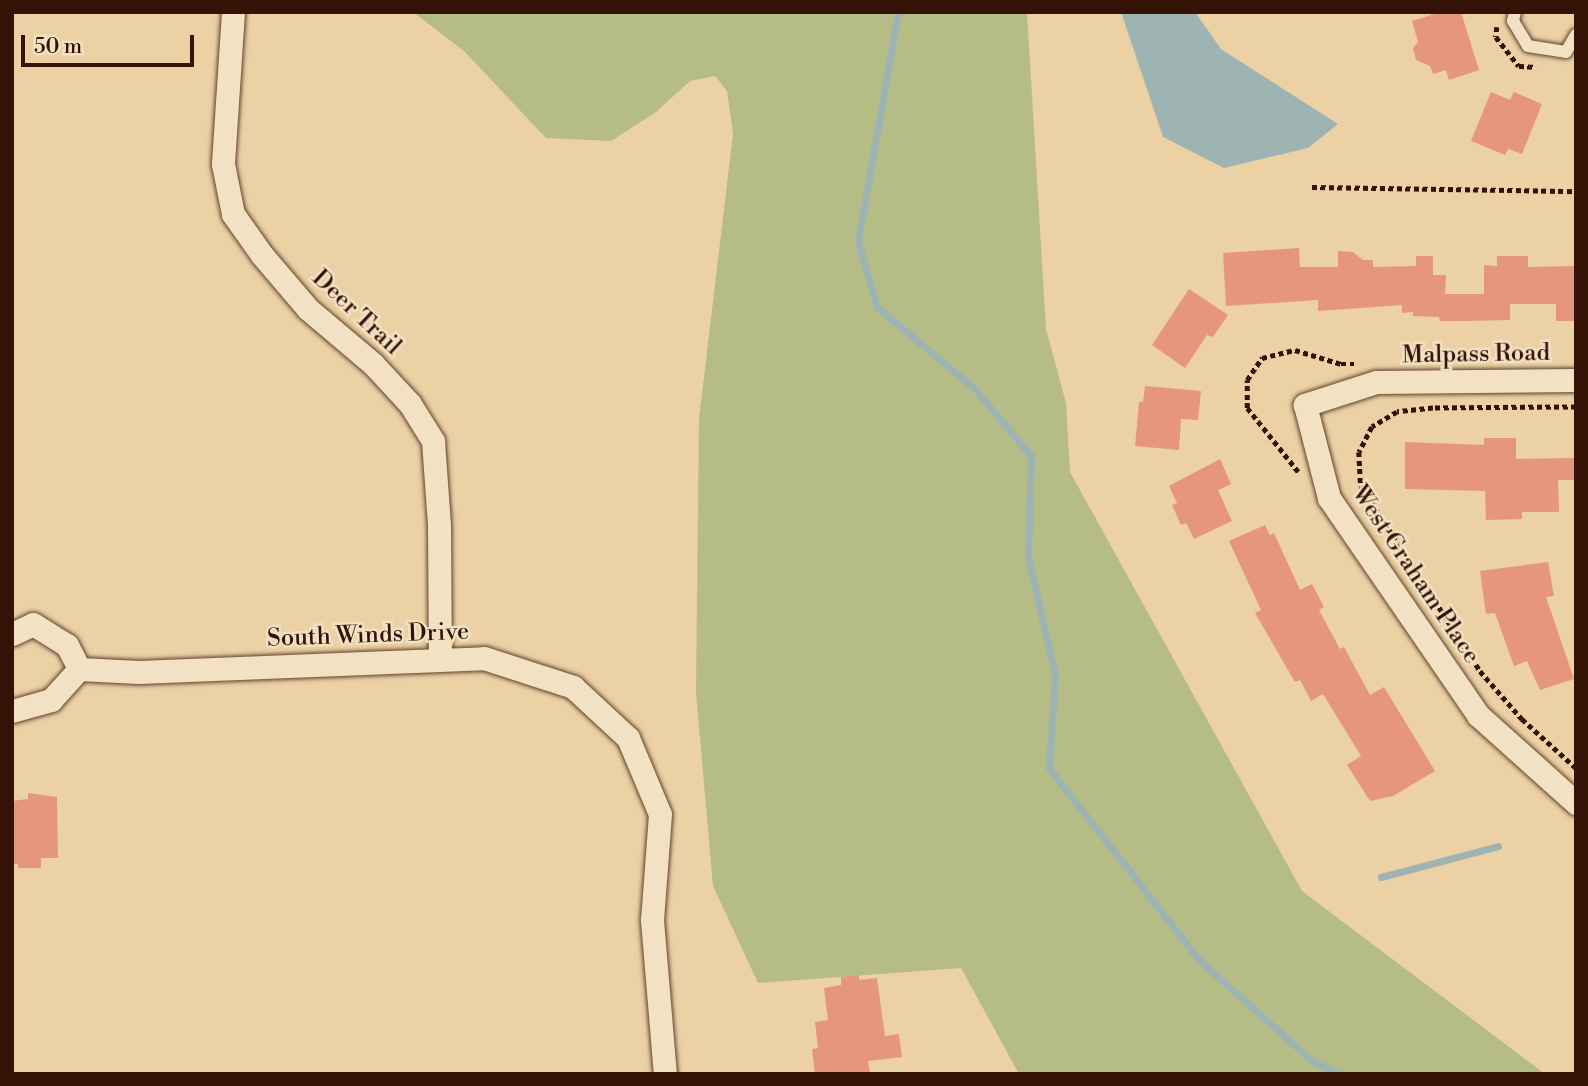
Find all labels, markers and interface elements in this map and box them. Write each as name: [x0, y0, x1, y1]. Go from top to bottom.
scale bar: [24, 21, 198, 65]
text: 50 m: [34, 34, 82, 60]
street label: Deer Trail: [305, 264, 407, 362]
street label: Malpass Road: [1402, 339, 1550, 371]
street label: West Graham Place: [1345, 480, 1485, 670]
street label: South Winds Drive: [266, 618, 470, 654]

